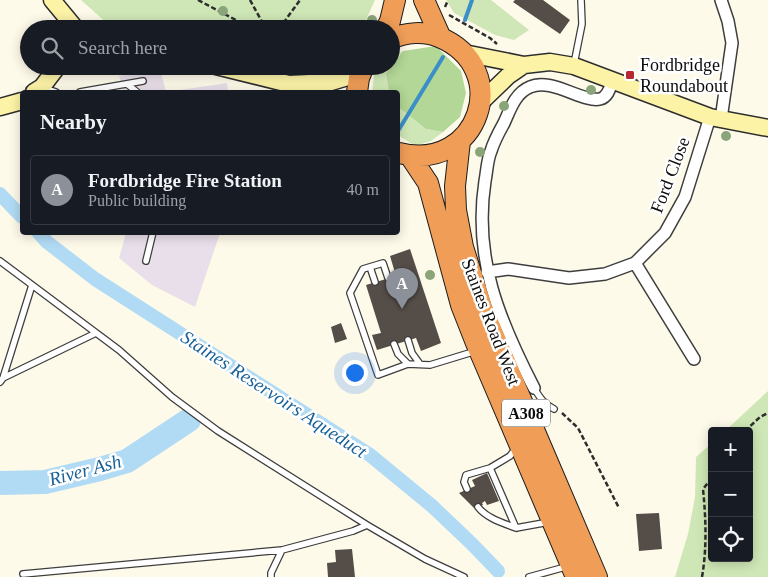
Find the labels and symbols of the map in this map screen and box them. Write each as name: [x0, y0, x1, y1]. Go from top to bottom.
place label: Fordbridge Roundabout: [640, 55, 728, 96]
marker: Fordbridge Roundabout: [624, 69, 636, 81]
street label: Ford Close: [646, 134, 694, 216]
street label: Staines Road West: [458, 256, 524, 388]
pin: A: [386, 268, 418, 309]
water label: Staines Reservoirs Aqueduct: [177, 326, 371, 462]
your location: [342, 360, 368, 386]
road number: A308: [502, 399, 550, 426]
water label: River Ash: [46, 450, 123, 490]

